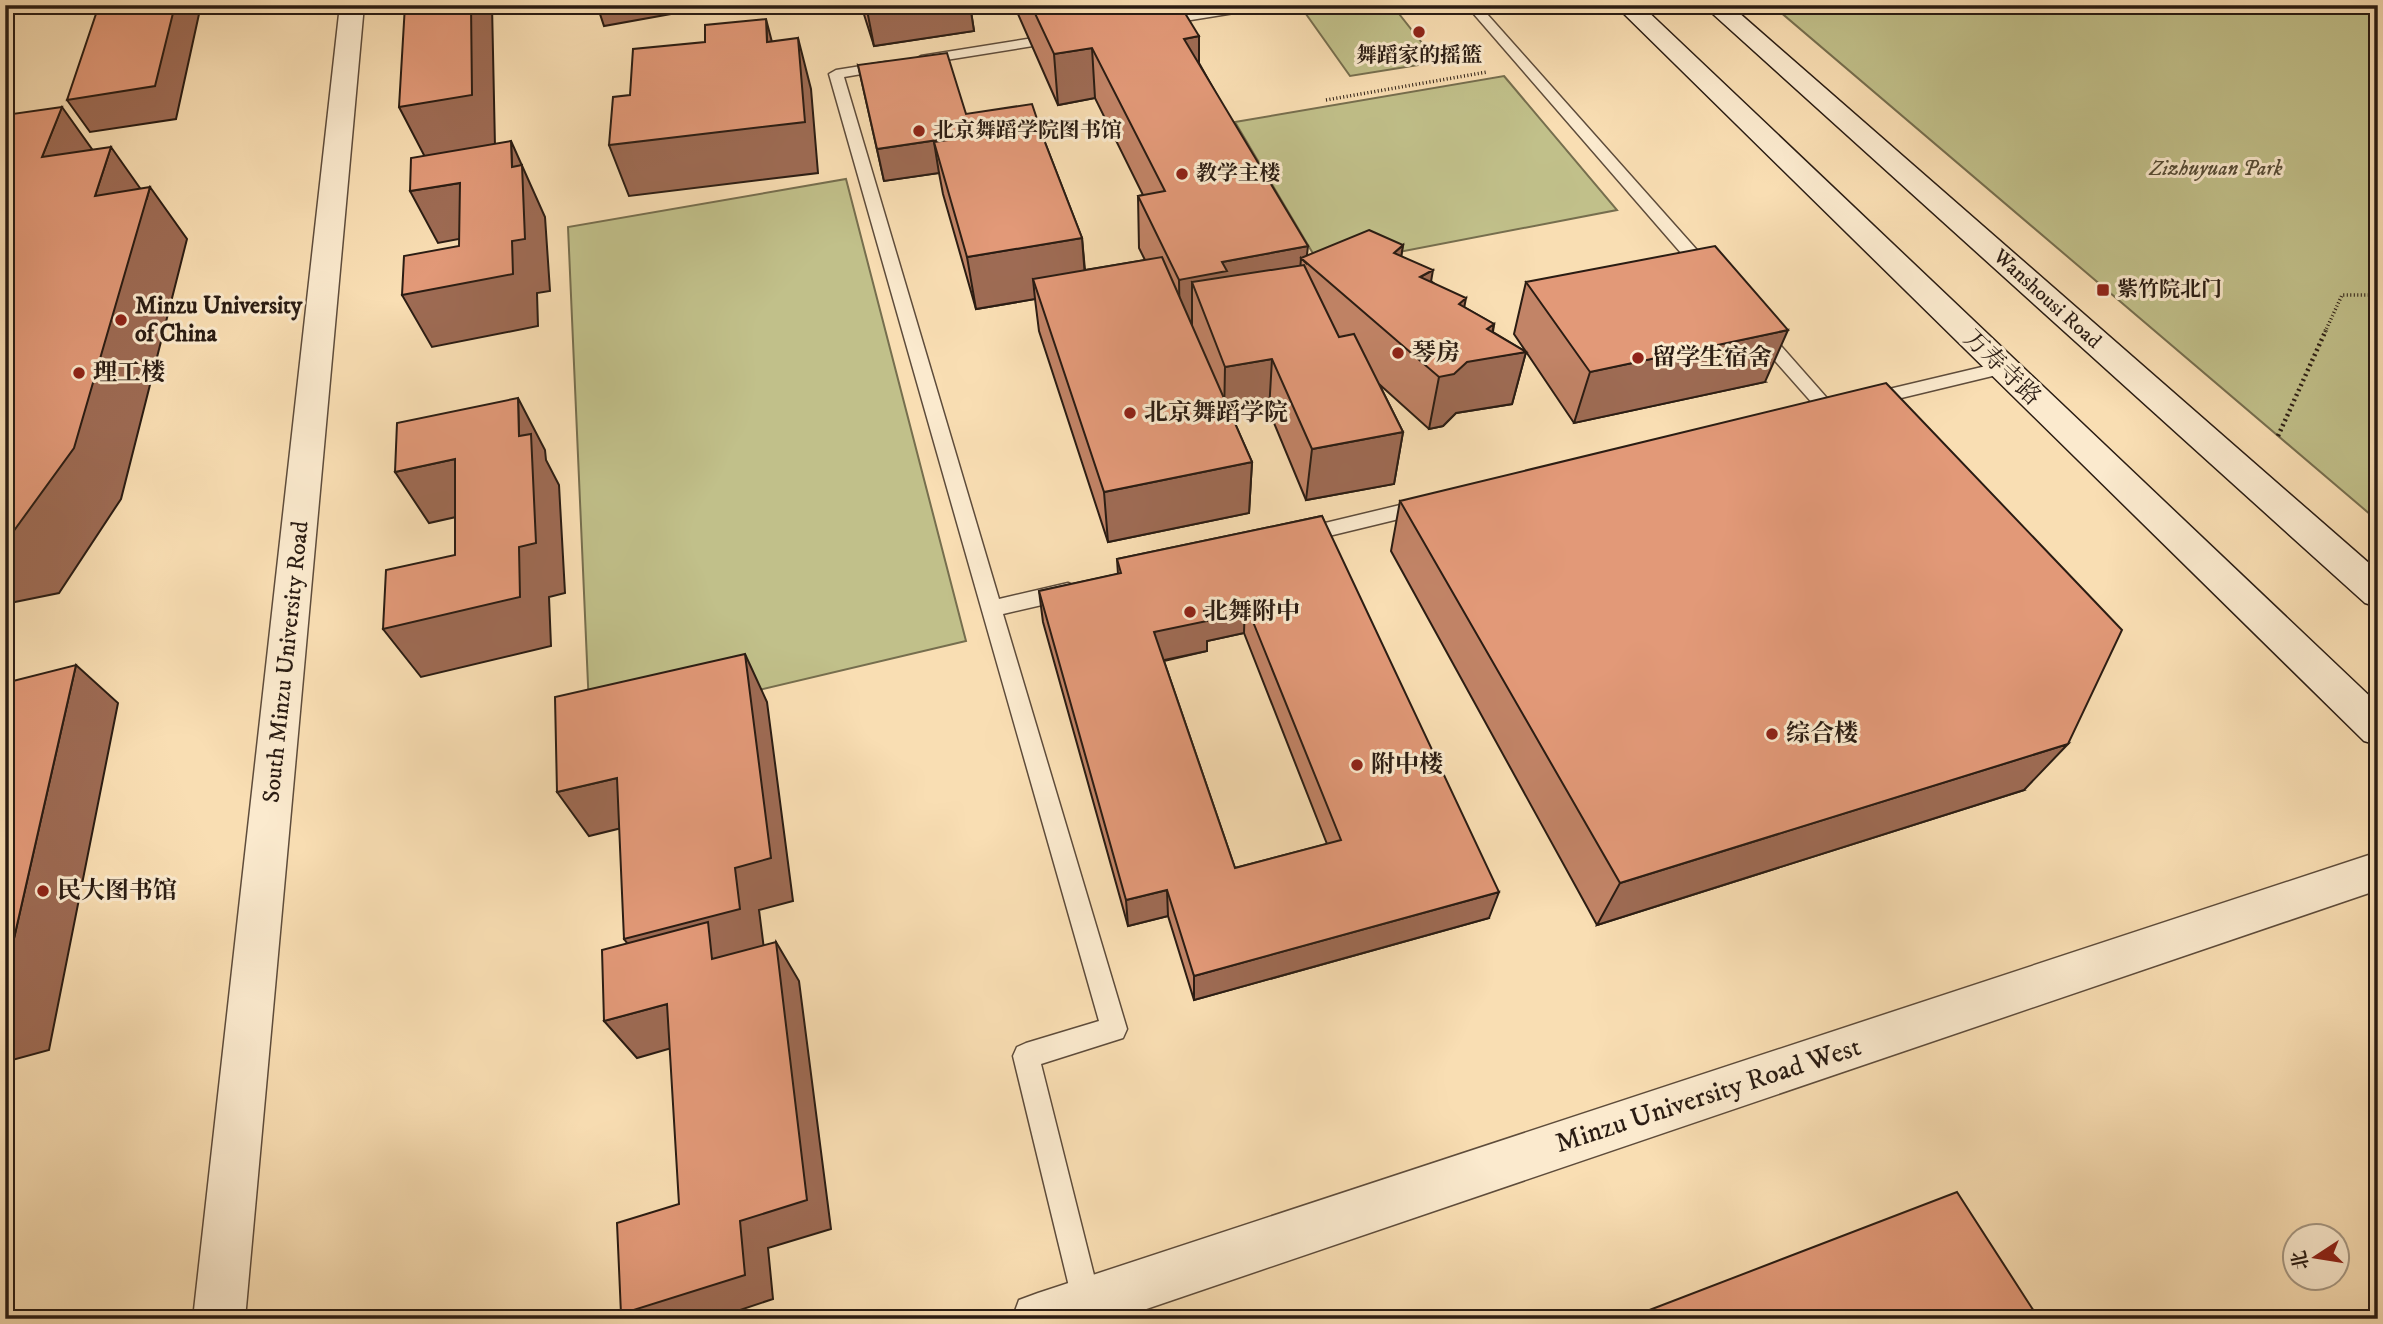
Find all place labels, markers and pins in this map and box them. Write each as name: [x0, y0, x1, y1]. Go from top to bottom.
marker: 舞蹈家的摇篮: [1411, 24, 1427, 40]
place label: 舞蹈家的摇篮: [1356, 43, 1482, 69]
place label: 北京舞蹈学院图书馆: [933, 118, 1122, 144]
marker: 北京舞蹈学院图书馆: [911, 123, 927, 139]
place label: 教学主楼: [1196, 161, 1280, 187]
marker: 教学主楼: [1174, 166, 1190, 182]
place label: 紫竹院北门: [2117, 277, 2222, 303]
marker: 紫竹院北门: [2095, 282, 2111, 298]
place label: Minzu University of China: [135, 291, 303, 349]
marker: Minzu University of China: [113, 312, 129, 328]
place label: 琴房: [1412, 338, 1460, 368]
place label: 留学生宿舍: [1652, 343, 1772, 373]
marker: 琴房: [1390, 345, 1406, 361]
marker: 留学生宿舍: [1630, 350, 1646, 366]
place label: 理工楼: [93, 358, 165, 388]
marker: 理工楼: [71, 365, 87, 381]
place label: 北京舞蹈学院: [1144, 398, 1288, 428]
marker: 北京舞蹈学院: [1122, 405, 1138, 421]
place label: 北舞附中: [1204, 597, 1300, 627]
marker: 北舞附中: [1182, 604, 1198, 620]
place label: 综合楼: [1786, 719, 1858, 749]
marker: 综合楼: [1764, 726, 1780, 742]
place label: 附中楼: [1371, 750, 1443, 780]
marker: 附中楼: [1349, 757, 1365, 773]
place label: 民大图书馆: [57, 876, 177, 906]
marker: 民大图书馆: [35, 883, 51, 899]

